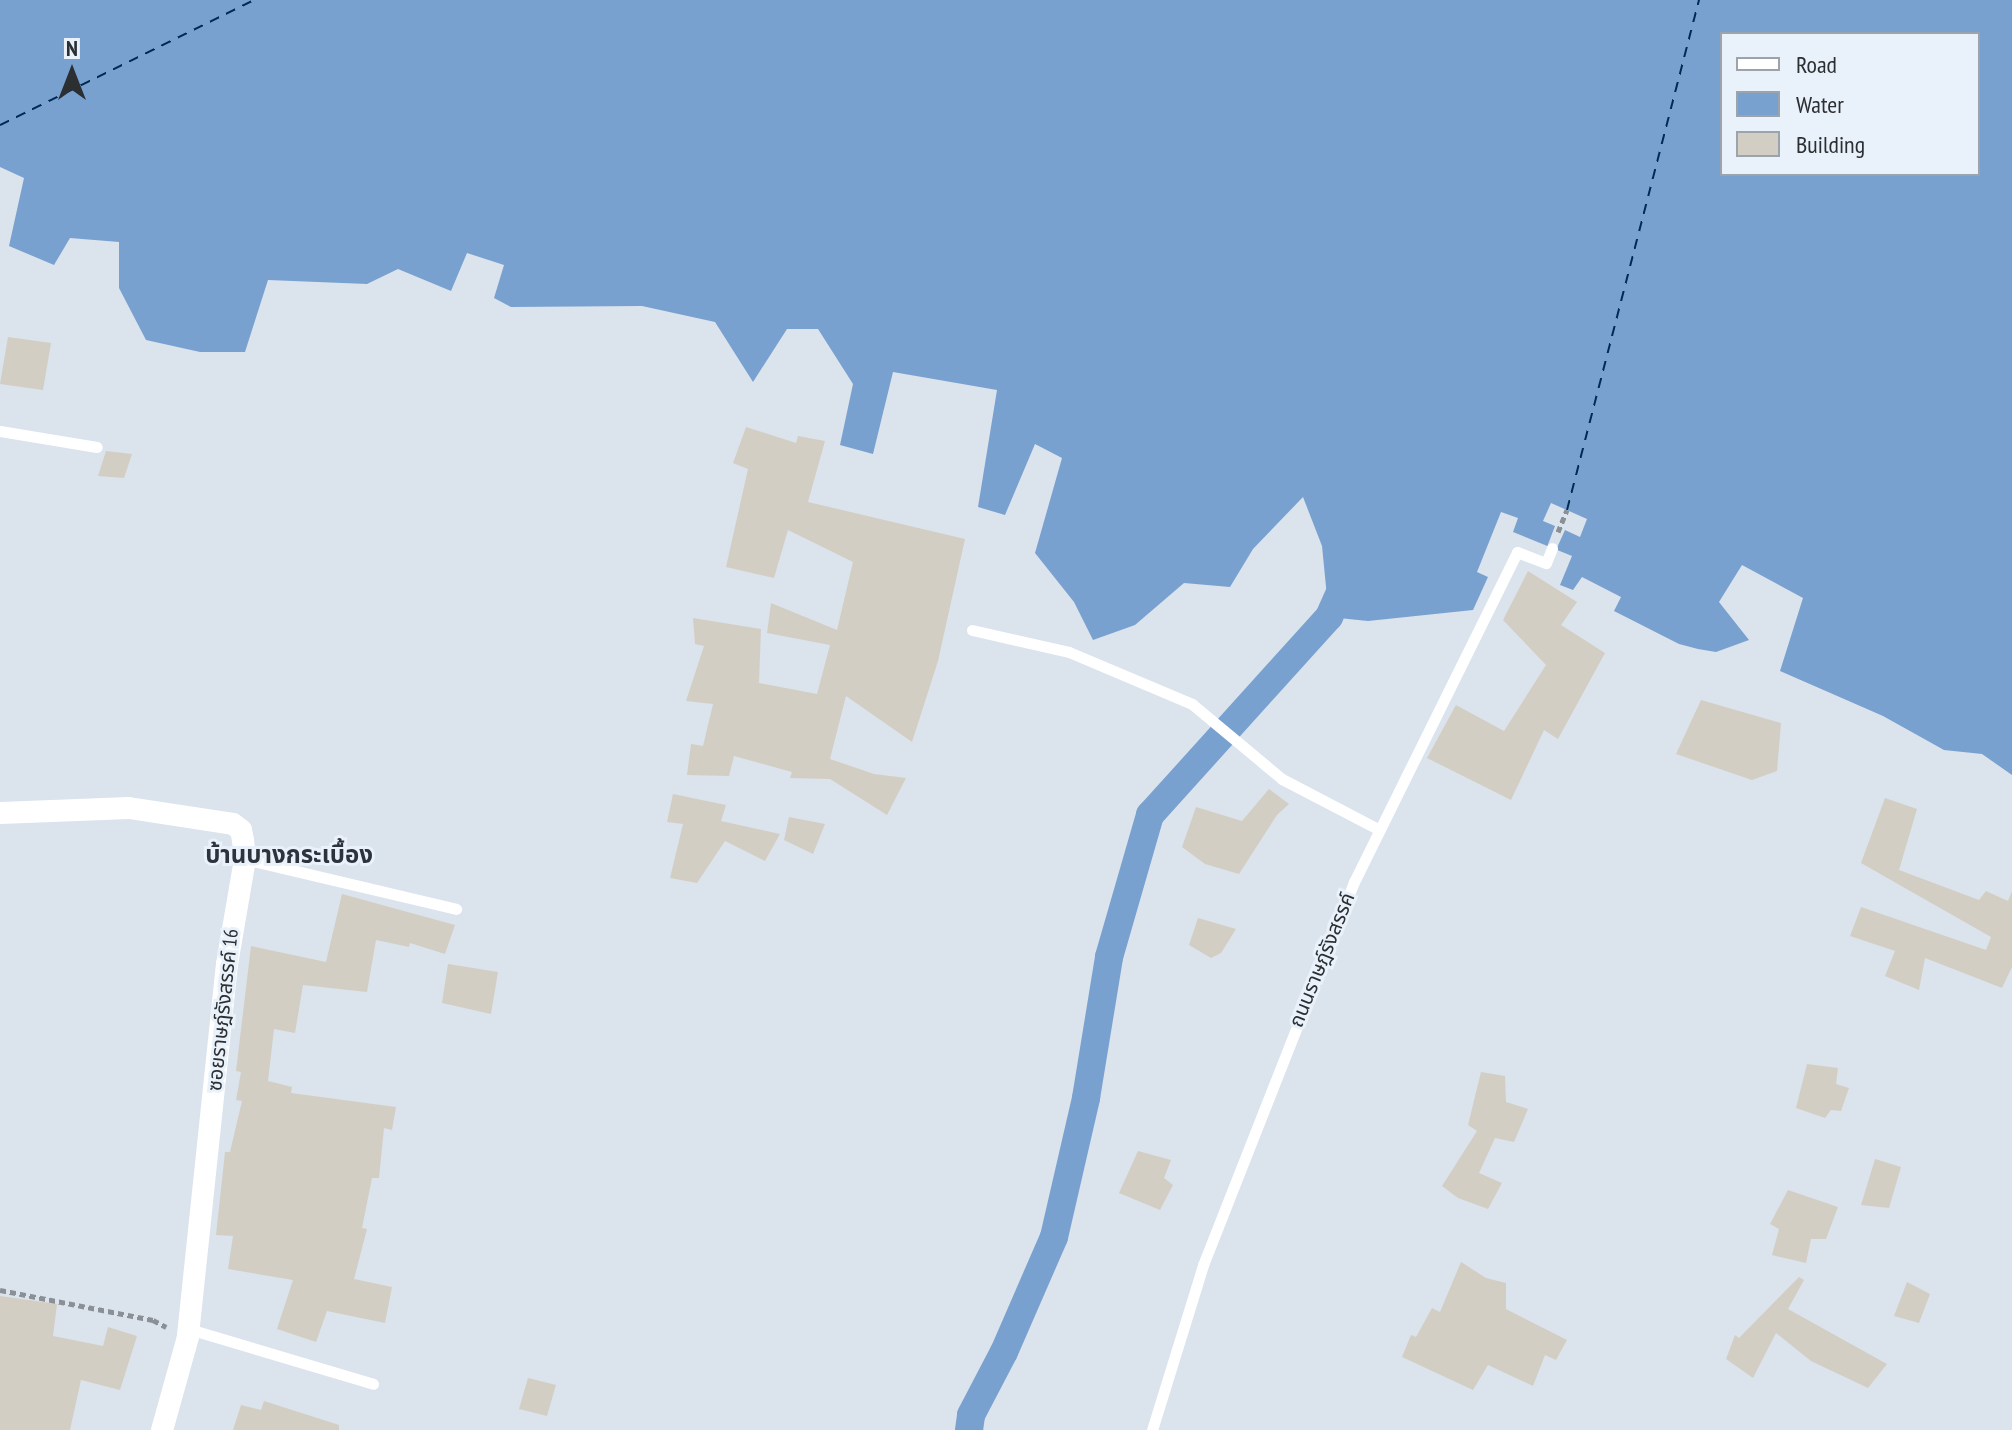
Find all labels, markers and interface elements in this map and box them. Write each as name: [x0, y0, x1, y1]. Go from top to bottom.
north arrow: [32, 32, 112, 112]
legend: [1720, 32, 1980, 176]
text: N: [66, 34, 78, 62]
text: Road: [1796, 49, 1837, 80]
text: Water: [1796, 89, 1844, 120]
text: Building: [1796, 129, 1865, 160]
district label: บ้านบางกระเบื้อง: [205, 841, 373, 869]
street label: ถนนราษฎ์รังสรรค์: [1284, 889, 1360, 1031]
street label: ซอยราษฎ์รังสรรค์ 16: [203, 928, 243, 1092]

